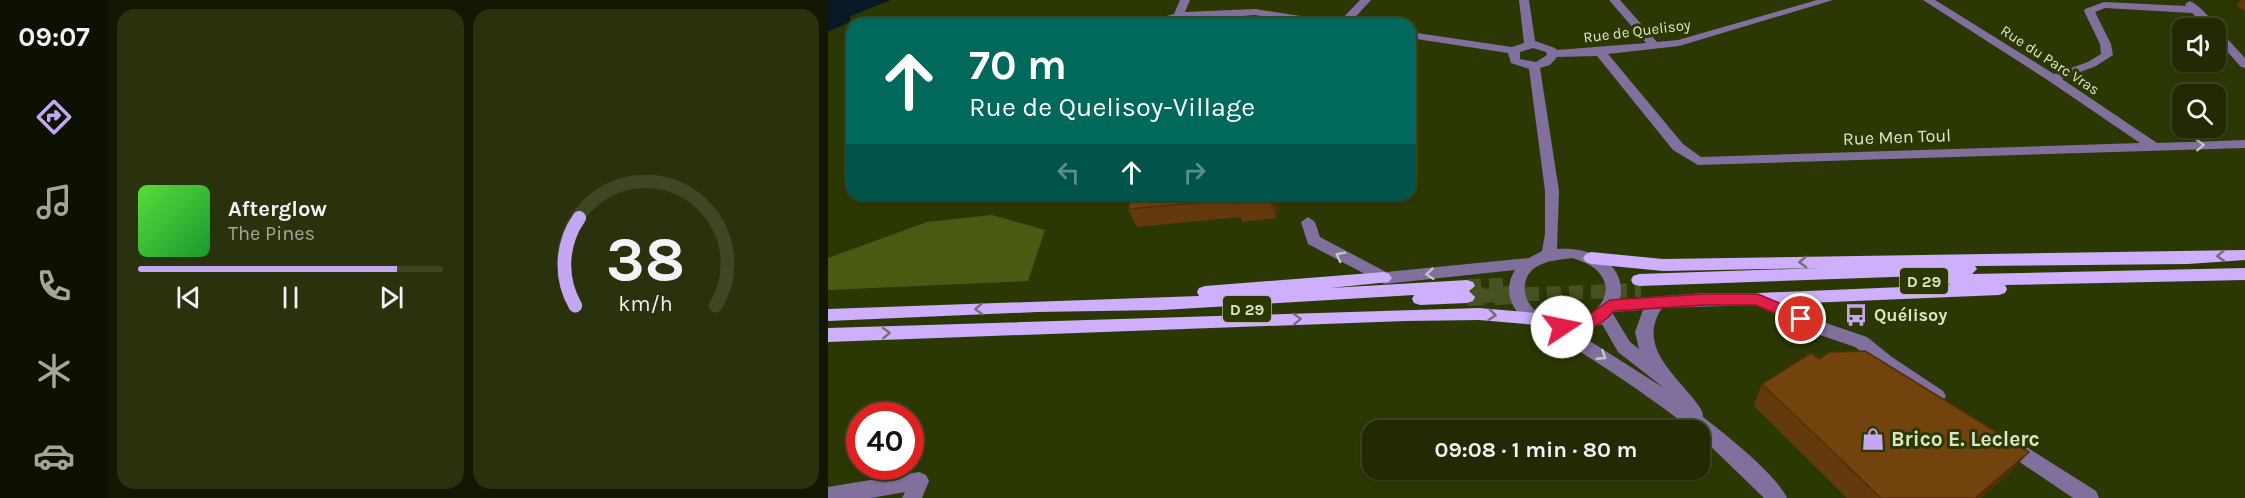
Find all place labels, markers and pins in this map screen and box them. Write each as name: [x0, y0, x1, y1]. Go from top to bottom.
pin: [1775, 293, 1826, 344]
bus stop icon: Quélisoy: [1843, 302, 1869, 328]
place label: Quélisoy: [1874, 304, 1947, 326]
shop icon: Brico E. Leclerc: [1860, 426, 1886, 452]
place label: Brico E. Leclerc: [1891, 427, 2040, 451]

